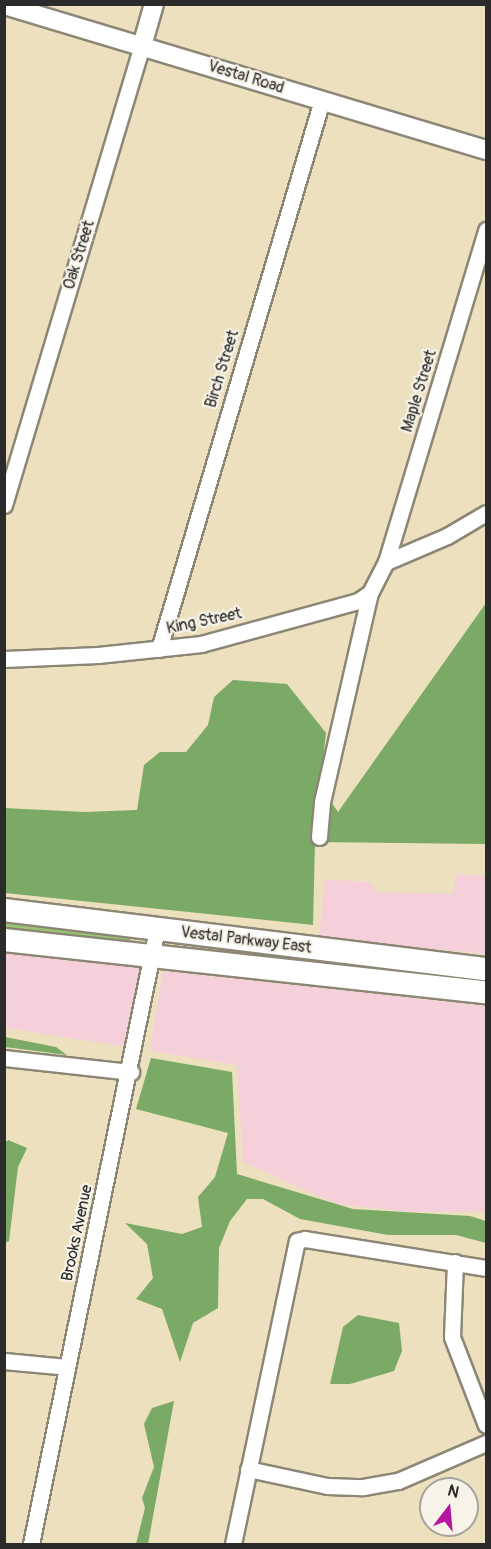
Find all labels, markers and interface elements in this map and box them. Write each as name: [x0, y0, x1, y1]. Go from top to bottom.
street label: Vestal Road: [205, 56, 287, 98]
street label: Oak Street: [59, 218, 99, 292]
street label: Birch Street: [201, 328, 243, 410]
street label: Maple Street: [397, 348, 441, 434]
street label: King Street: [165, 604, 243, 638]
street label: Vestal Parkway East: [179, 922, 313, 958]
street label: Brooks Avenue: [57, 1183, 97, 1283]
north arrow: [419, 1477, 479, 1537]
text: N: [445, 1481, 461, 1503]

